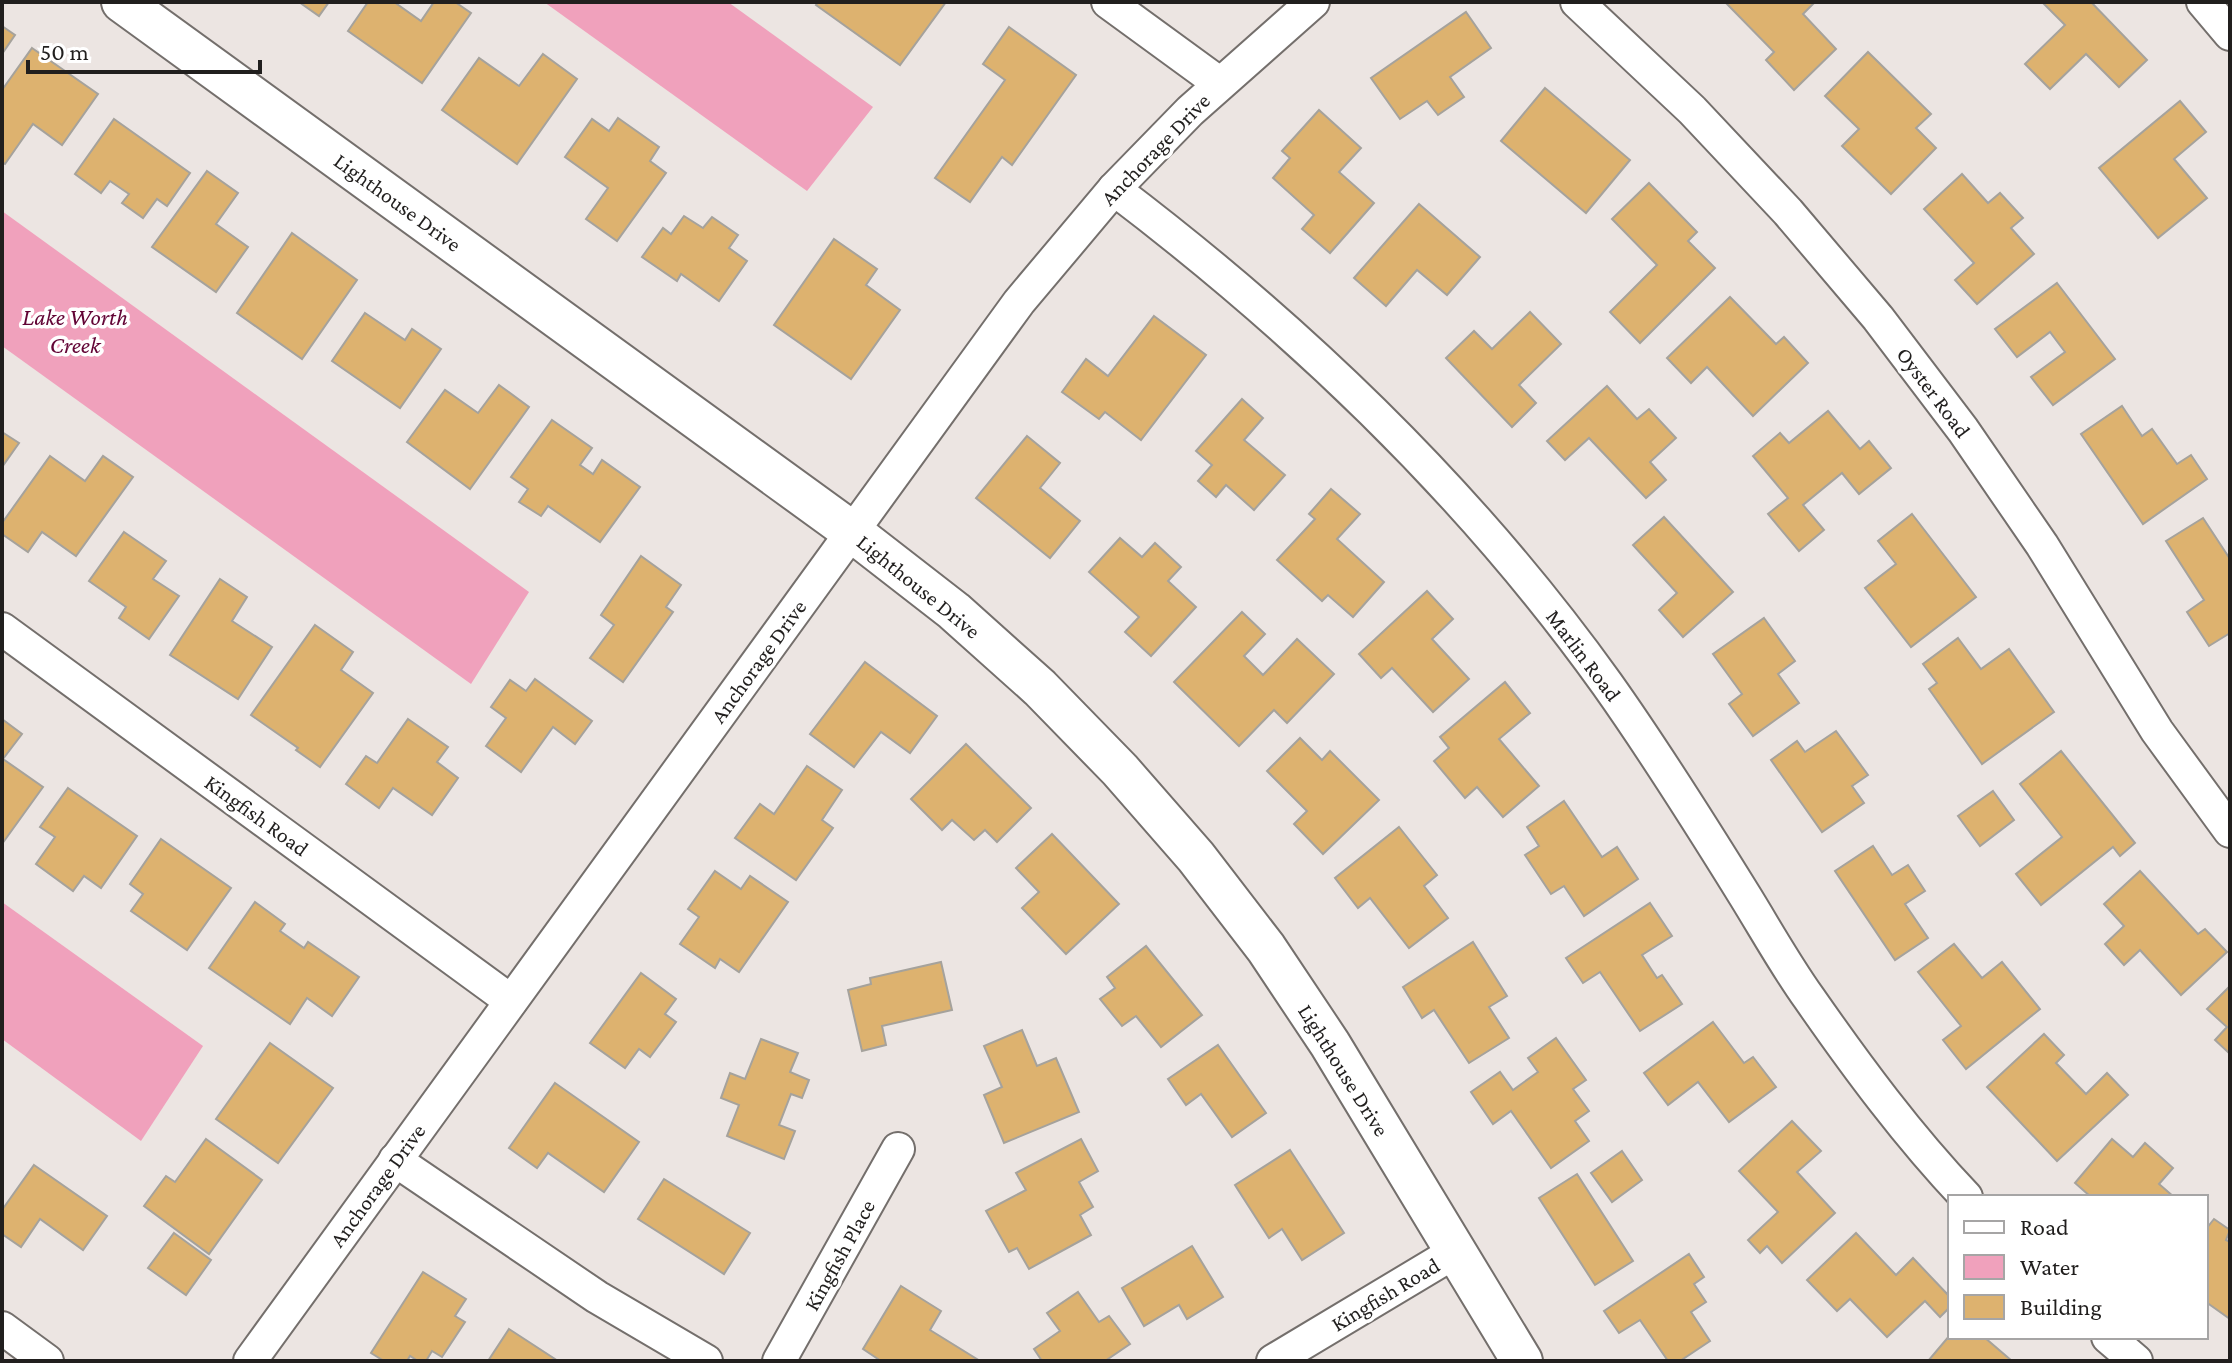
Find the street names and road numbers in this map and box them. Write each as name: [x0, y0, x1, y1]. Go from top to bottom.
street label: Anchorage Drive: [1096, 88, 1215, 210]
street label: Lighthouse Drive: [329, 148, 466, 257]
street label: Oyster Road: [1892, 342, 1976, 443]
street label: Lighthouse Drive: [852, 529, 985, 644]
street label: Anchorage Drive: [705, 595, 811, 728]
street label: Marlin Road: [1541, 605, 1626, 706]
street label: Kingfish Road: [200, 770, 314, 862]
street label: Lighthouse Drive: [1293, 1000, 1394, 1141]
street label: Anchorage Drive: [324, 1119, 430, 1252]
street label: Kingfish Place: [799, 1195, 880, 1315]
street label: Kingfish Road: [1327, 1252, 1444, 1337]

